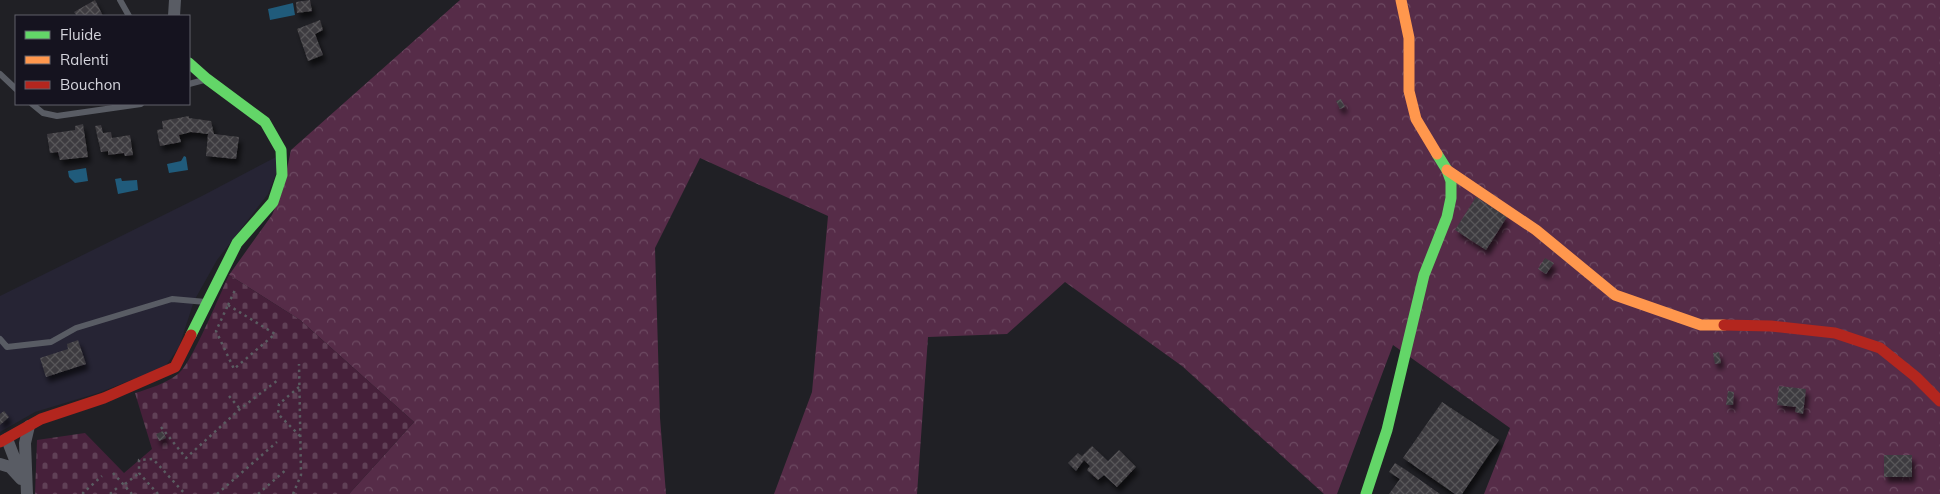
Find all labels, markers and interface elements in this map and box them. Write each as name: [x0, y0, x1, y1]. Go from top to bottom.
legend: [15, 15, 190, 105]
text: Fluide: [60, 25, 101, 44]
text: Ralenti: [60, 50, 109, 69]
text: Bouchon: [60, 75, 121, 94]

